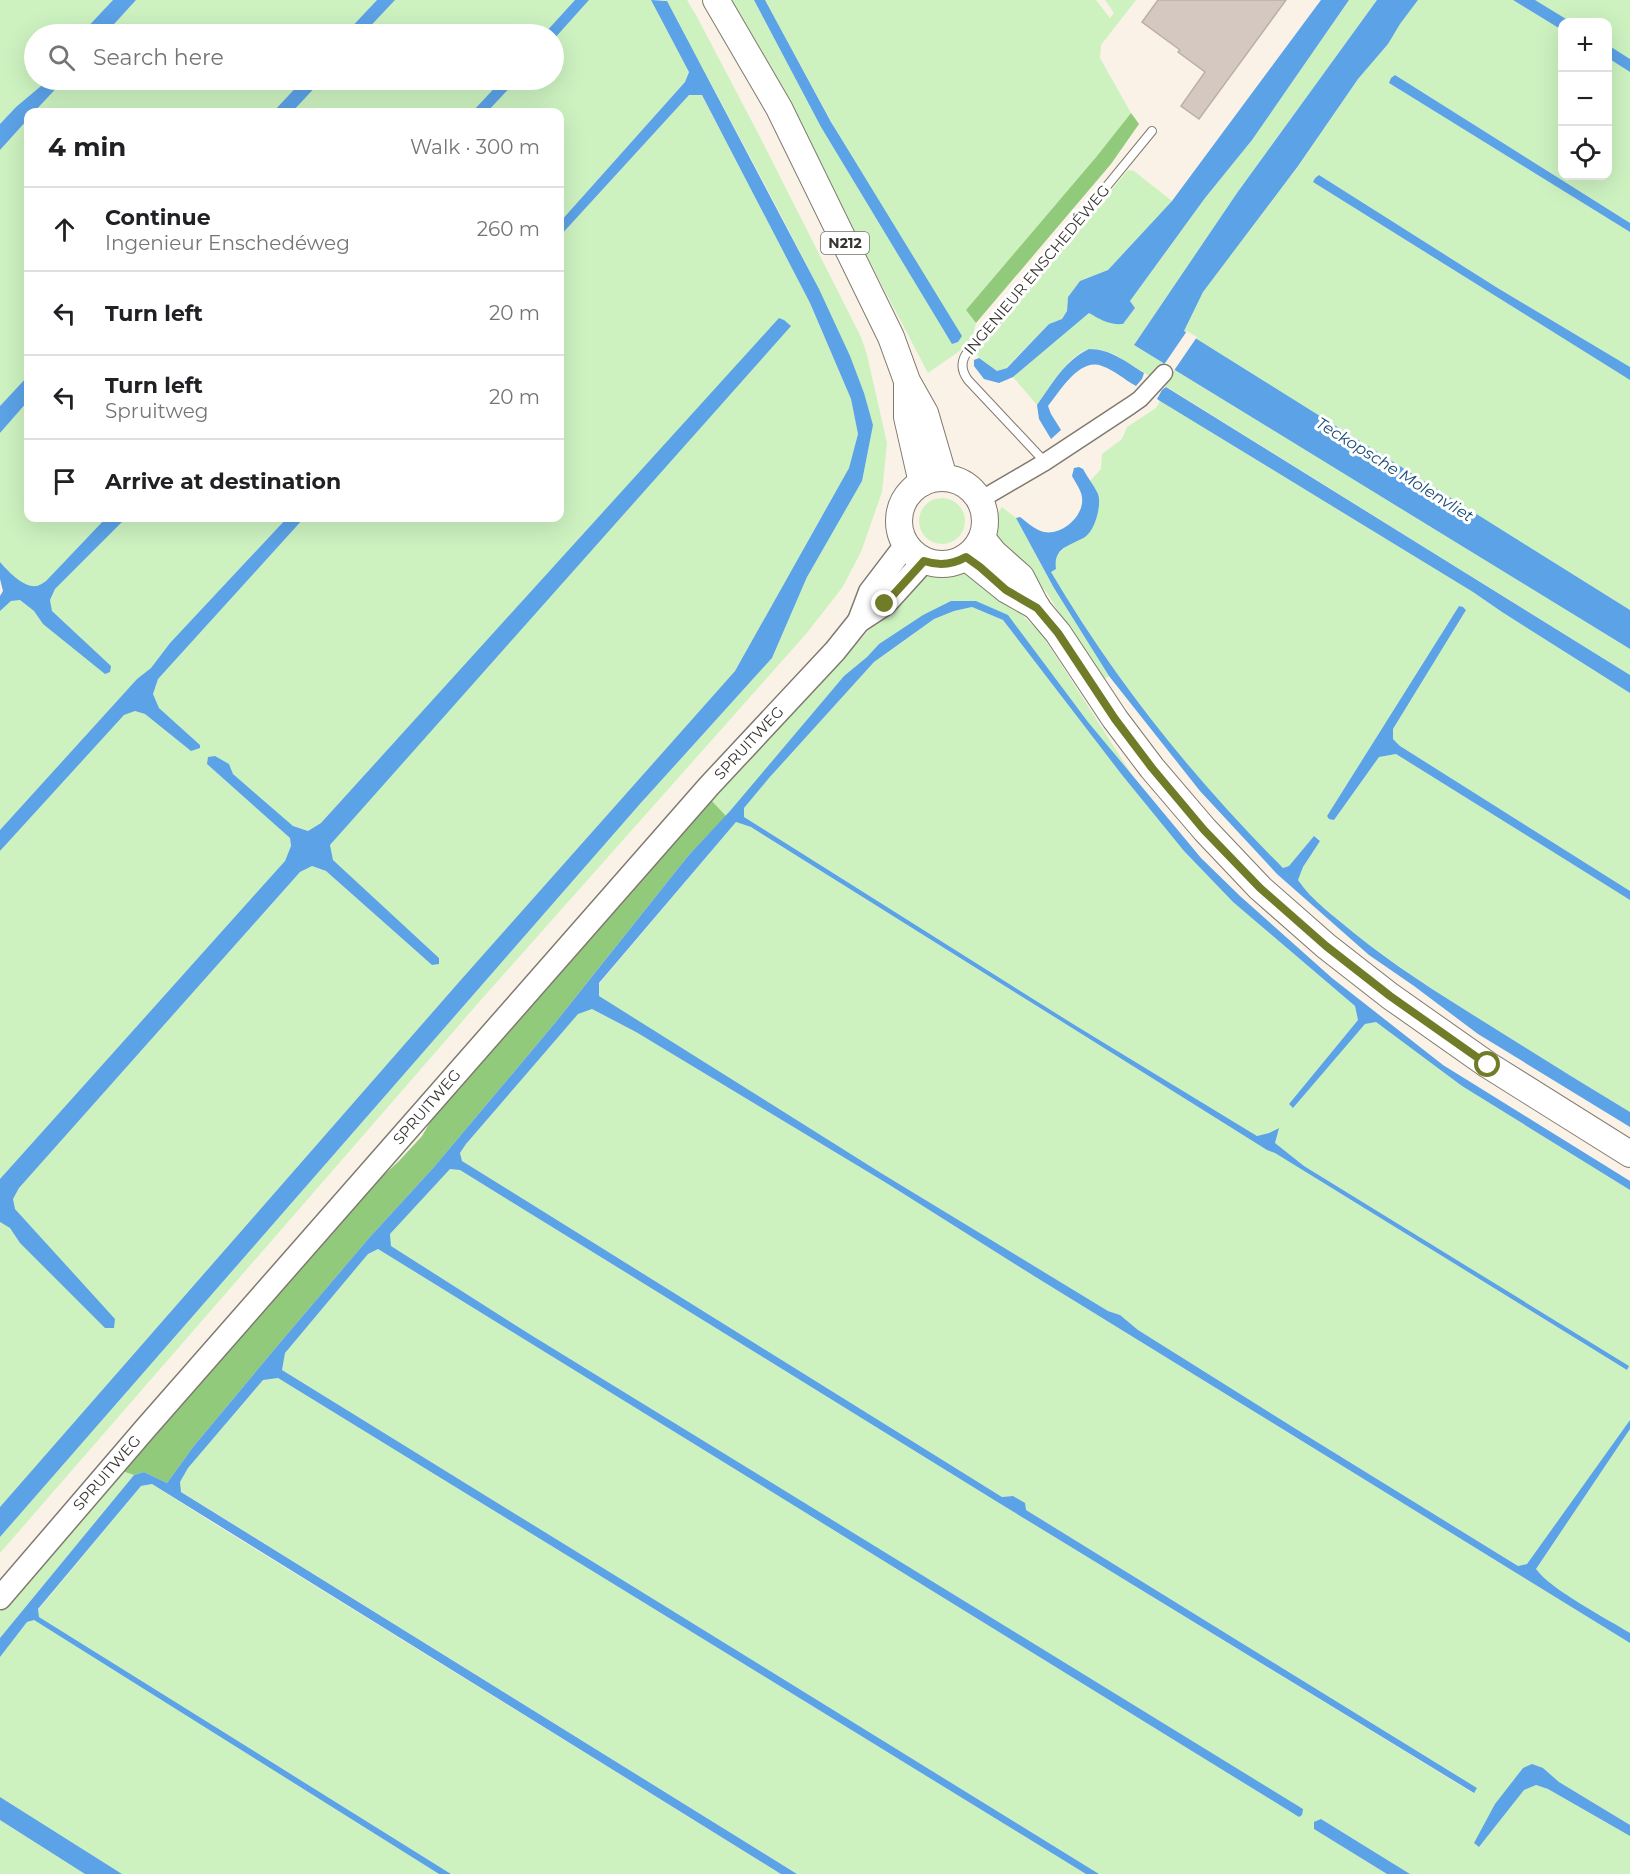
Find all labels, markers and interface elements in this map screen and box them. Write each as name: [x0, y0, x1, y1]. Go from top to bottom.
map controls: [1558, 18, 1612, 180]
button: +: [1558, 18, 1612, 72]
search box: [24, 24, 564, 90]
icon: search: [45, 41, 78, 74]
text: Search here: [93, 44, 224, 71]
button: −: [1558, 72, 1612, 126]
button: locate: [1558, 126, 1612, 180]
text: 4 min: [48, 131, 126, 163]
text: Walk · 300 m: [410, 135, 540, 159]
street label: INGENIEUR ENSCHEDÉWEG: [960, 181, 1113, 359]
text: Continue: [105, 204, 211, 231]
icon: ahead: [48, 213, 81, 246]
text: 260 m: [477, 217, 540, 241]
text: Ingenieur Enschedéweg: [105, 231, 350, 255]
road number: N212: [821, 232, 869, 254]
icon: left: [48, 297, 81, 330]
text: Turn left: [105, 300, 203, 327]
text: 20 m: [489, 301, 540, 325]
text: Turn left: [105, 372, 203, 399]
icon: left: [48, 381, 81, 414]
text: 20 m: [489, 385, 540, 409]
text: Spruitweg: [105, 399, 209, 423]
water label: Teckopsche Molenvliet: [1313, 413, 1477, 526]
icon: arrive: [48, 465, 81, 498]
text: Arrive at destination: [105, 468, 341, 495]
route end: [871, 590, 897, 616]
street label: SPRUITWEG: [710, 702, 788, 783]
route start: [1474, 1051, 1500, 1077]
street label: SPRUITWEG: [389, 1065, 465, 1148]
street label: SPRUITWEG: [69, 1431, 145, 1514]

